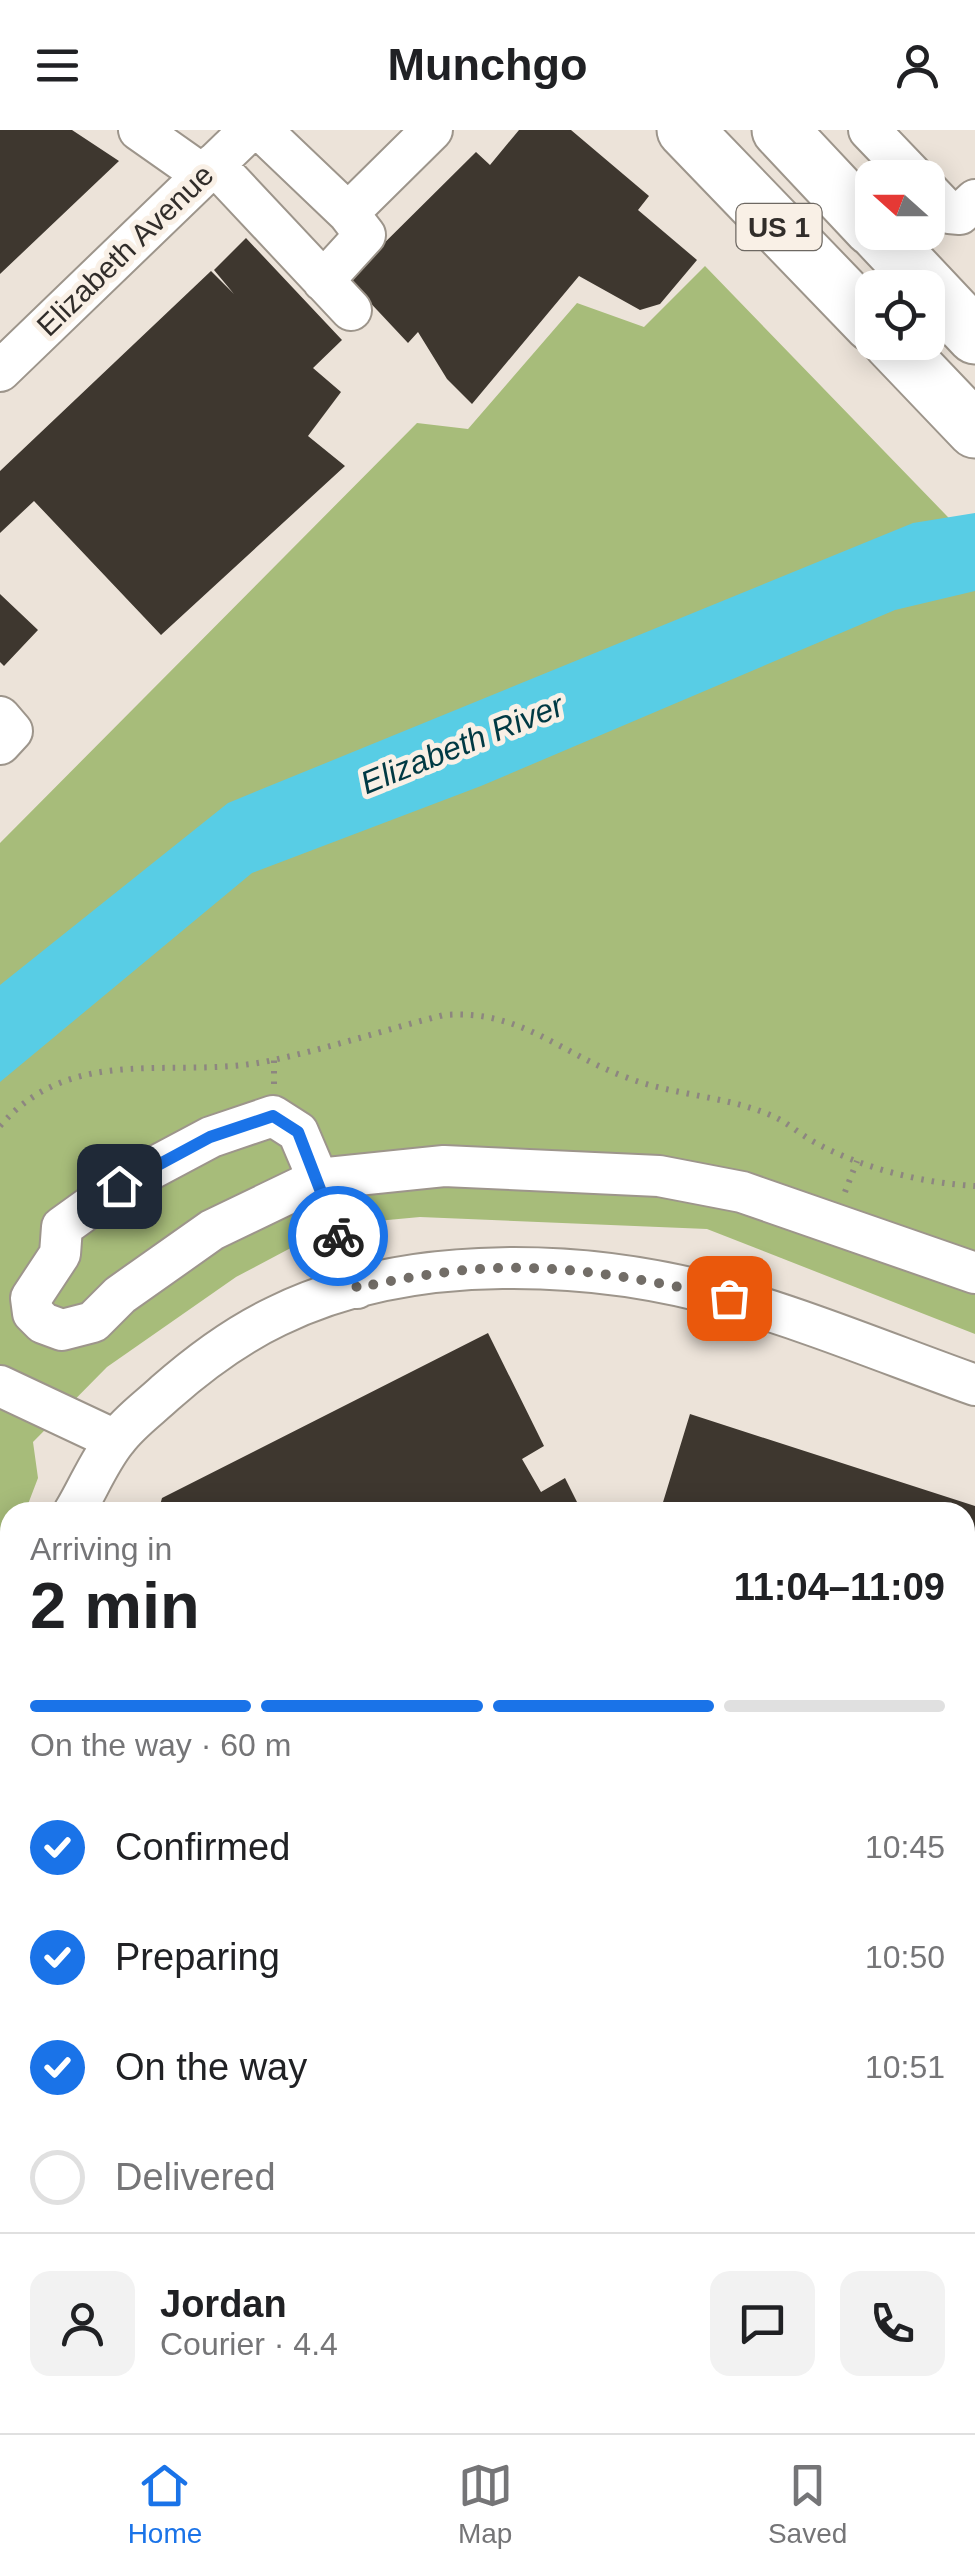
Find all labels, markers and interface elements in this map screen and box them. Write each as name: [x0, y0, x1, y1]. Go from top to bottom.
icon: menu: [30, 38, 85, 93]
icon: person: [890, 38, 945, 93]
text: Munchgo: [388, 39, 587, 90]
street label: Elizabeth Avenue: [30, 158, 220, 342]
north arrow: [855, 160, 945, 250]
map controls: [855, 160, 945, 360]
road number: US 1: [736, 204, 822, 250]
button: locate: [855, 270, 945, 360]
water label: Elizabeth River: [355, 686, 570, 801]
pin: [77, 1144, 162, 1229]
icon: home: [92, 1159, 147, 1214]
courier: [288, 1186, 388, 1286]
icon: bike: [311, 1209, 366, 1264]
pin: [687, 1256, 772, 1341]
icon: bag: [702, 1271, 757, 1326]
text: Arriving in: [30, 1531, 172, 1567]
text: 11:04–11:09: [734, 1566, 945, 1608]
text: 2 min: [30, 1569, 200, 1642]
text: On the way · 60 m: [30, 1727, 291, 1763]
icon: check: [30, 1820, 85, 1875]
text: Confirmed: [115, 1826, 290, 1868]
text: 10:45: [865, 1829, 945, 1865]
icon: check: [30, 1930, 85, 1985]
text: Preparing: [115, 1936, 280, 1978]
text: 10:50: [865, 1939, 945, 1975]
icon: check: [30, 2040, 85, 2095]
text: On the way: [115, 2046, 307, 2088]
text: 10:51: [865, 2049, 945, 2085]
text: Delivered: [115, 2156, 276, 2198]
button: person: [30, 2271, 135, 2376]
button: chat: [710, 2271, 815, 2376]
button: phone: [840, 2271, 945, 2376]
text: Jordan: [160, 2283, 287, 2325]
text: Courier · 4.4: [160, 2326, 338, 2362]
tab: Home: [128, 2458, 202, 2550]
tab: Map: [458, 2458, 513, 2550]
tab: Saved: [768, 2458, 847, 2550]

